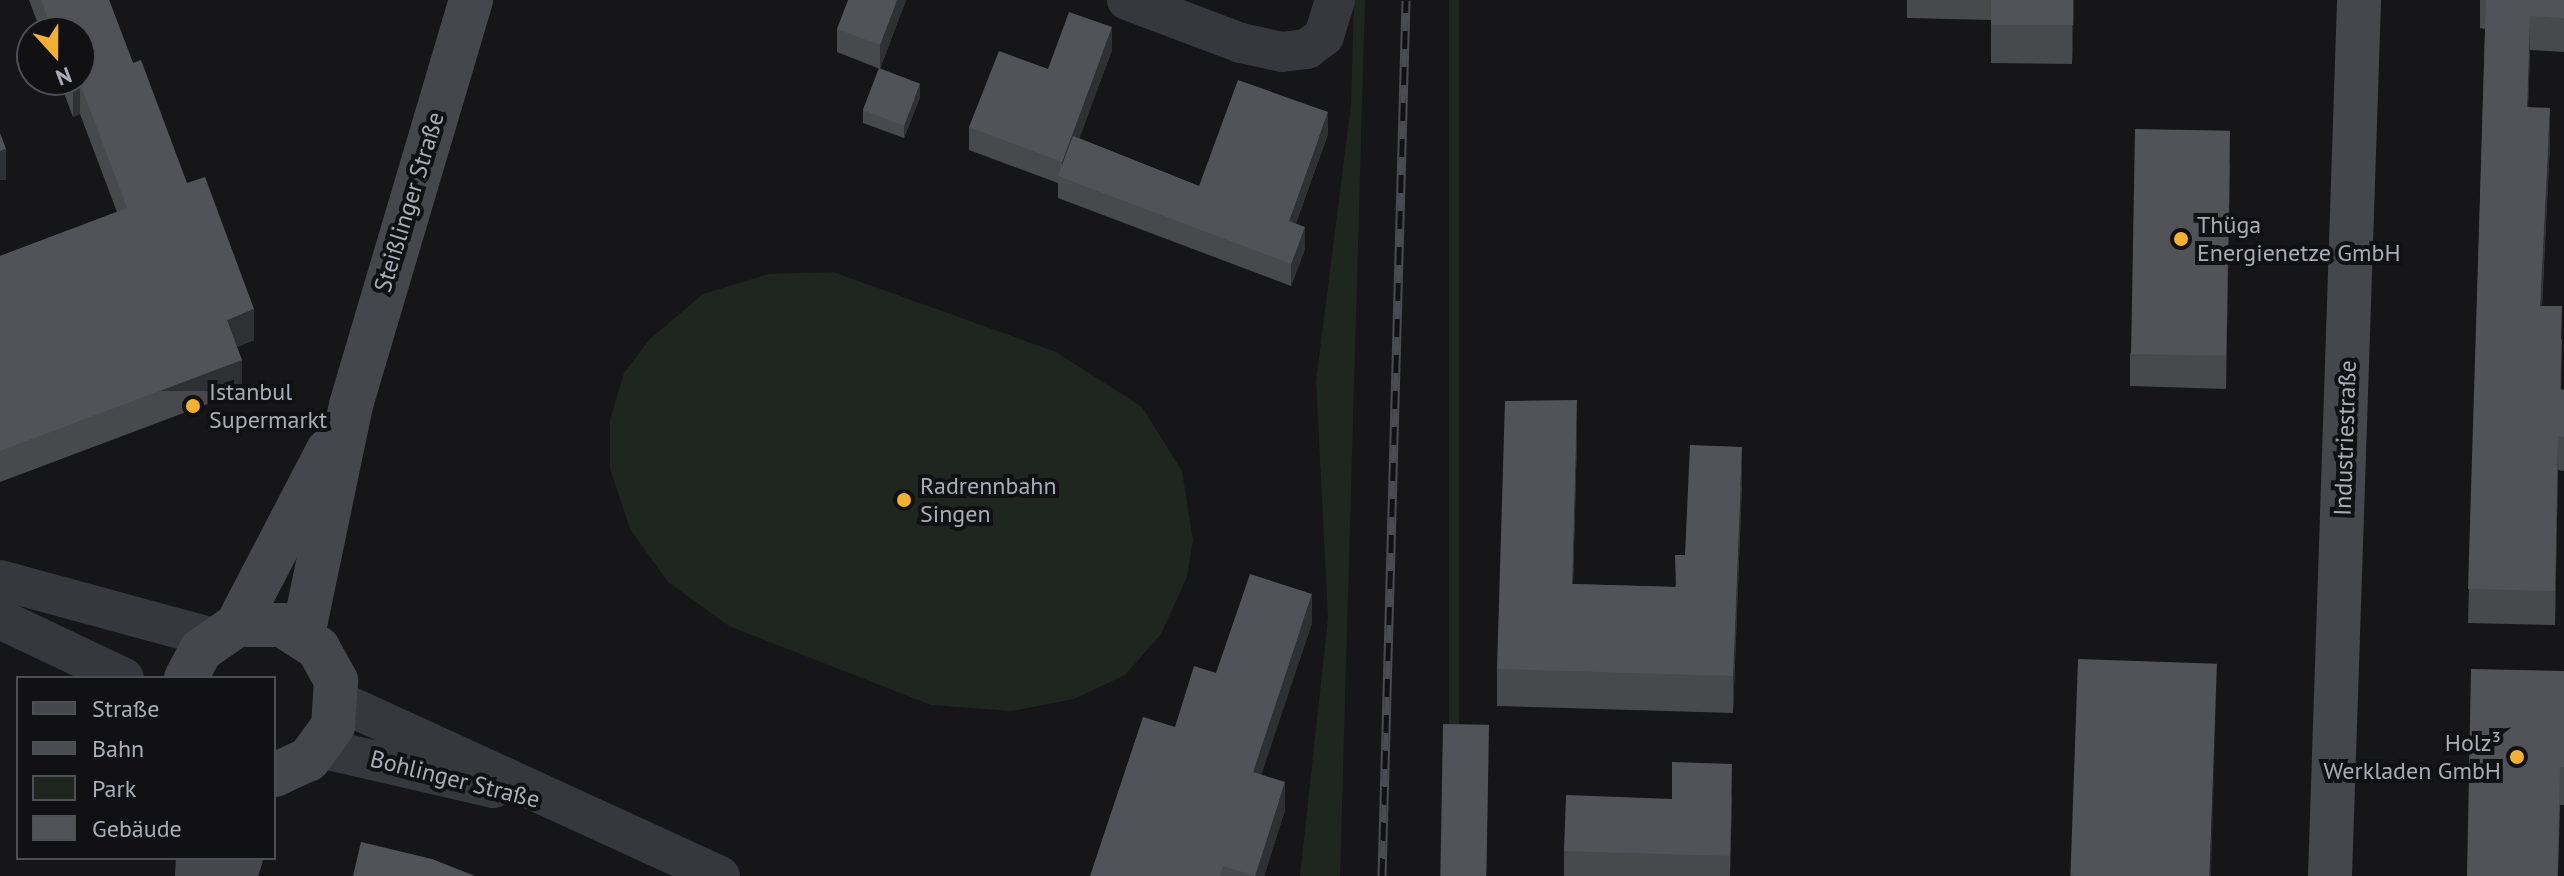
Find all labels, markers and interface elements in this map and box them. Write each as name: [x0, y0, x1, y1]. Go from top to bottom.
north arrow: [16, 16, 96, 96]
text: N: [52, 61, 76, 92]
street label: Steißlinger Straße: [368, 108, 450, 296]
place label: Thüga Energienetze GmbH: [2197, 211, 2401, 267]
marker: Thüga Energienetze GmbH: [2172, 230, 2190, 248]
street label: Industriestraße: [2328, 360, 2362, 516]
place label: Istanbul Supermarkt: [209, 378, 327, 434]
marker: Istanbul Supermarkt: [184, 397, 202, 415]
place label: Radrennbahn Singen: [920, 472, 1057, 528]
marker: Radrennbahn Singen: [895, 491, 913, 509]
legend: [16, 676, 276, 860]
text: Straße: [92, 693, 159, 724]
place label: Holz³ Werkladen GmbH: [2323, 729, 2501, 785]
text: Bahn: [92, 733, 144, 764]
street label: Bohlinger Straße: [367, 744, 543, 814]
marker: Holz³ Werkladen GmbH: [2508, 748, 2526, 766]
text: Park: [92, 773, 136, 804]
text: Gebäude: [92, 813, 182, 844]

